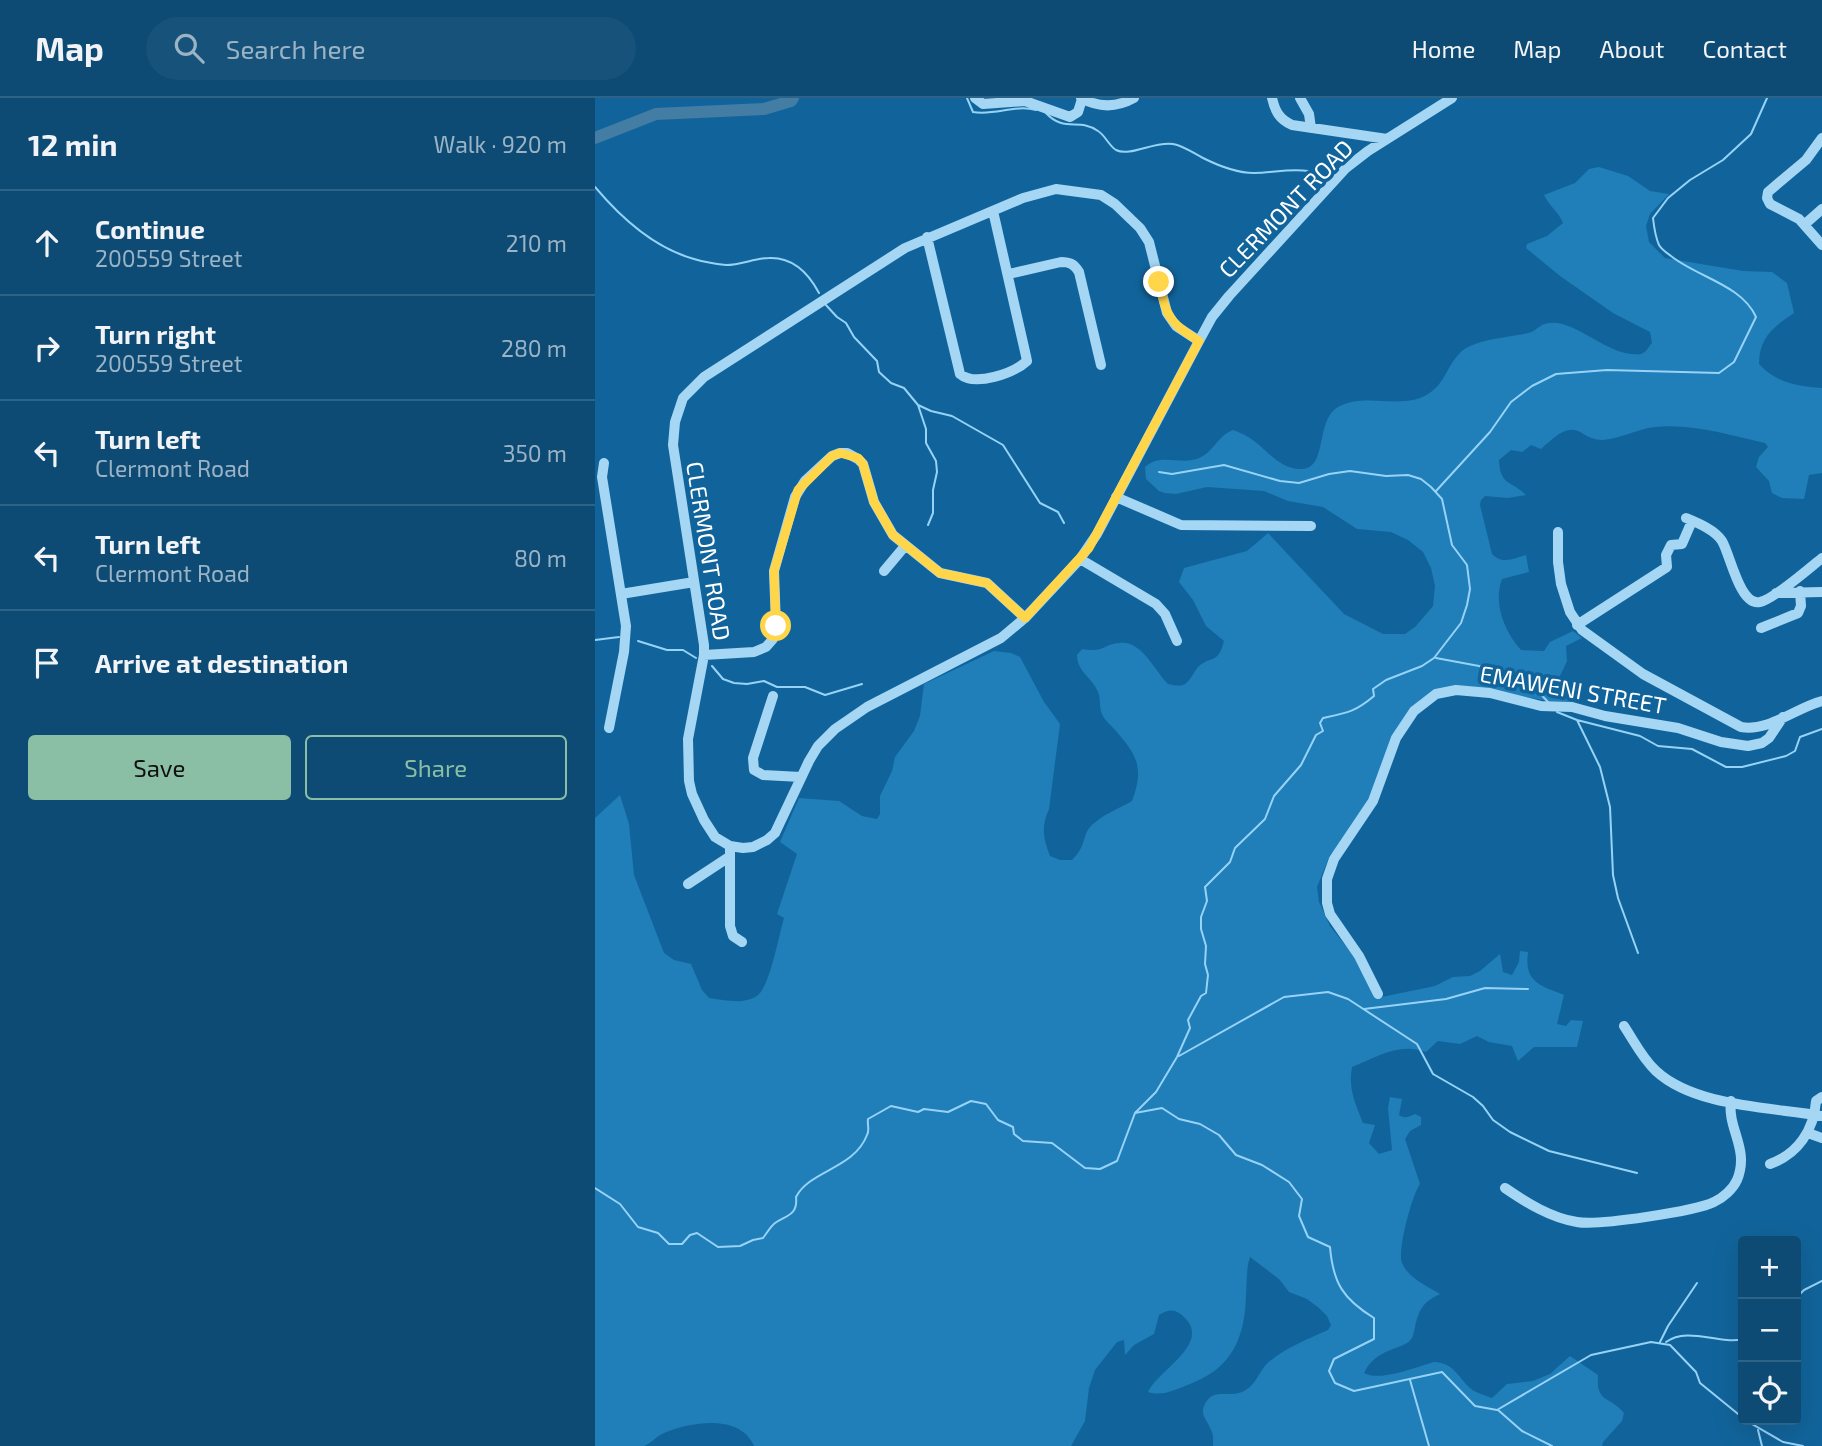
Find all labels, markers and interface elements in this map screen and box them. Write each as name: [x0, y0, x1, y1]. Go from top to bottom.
search box: [146, 17, 636, 80]
text: Map: [35, 28, 104, 68]
icon: search: [170, 29, 208, 67]
text: Search here: [226, 33, 365, 64]
text: Home: [1412, 34, 1475, 63]
text: Map: [1513, 34, 1561, 63]
text: About: [1599, 34, 1665, 63]
text: Contact: [1703, 34, 1787, 63]
text: 12 min: [28, 126, 118, 162]
text: Walk · 920 m: [434, 130, 567, 158]
street label: CLERMONT ROAD: [1212, 134, 1358, 283]
text: Continue: [95, 213, 205, 244]
icon: ahead: [28, 224, 66, 262]
text: 210 m: [506, 229, 567, 257]
text: 200559 Street: [95, 244, 243, 272]
route end: [1143, 266, 1174, 297]
text: Turn right: [95, 318, 216, 349]
icon: right: [28, 329, 66, 367]
text: 280 m: [501, 334, 567, 362]
text: 200559 Street: [95, 349, 243, 377]
text: Turn left: [95, 423, 201, 454]
icon: left: [28, 434, 66, 472]
text: 350 m: [503, 439, 567, 467]
text: Clermont Road: [95, 454, 250, 482]
street label: CLERMONT ROAD: [681, 459, 737, 642]
text: Turn left: [95, 528, 201, 559]
icon: left: [28, 539, 66, 577]
text: 80 m: [514, 544, 567, 572]
text: Clermont Road: [95, 559, 250, 587]
route start: [760, 610, 791, 641]
icon: arrive: [28, 644, 66, 682]
text: Arrive at destination: [95, 647, 348, 678]
street label: EMAWENI STREET: [1478, 659, 1668, 719]
button: Save: [28, 735, 291, 800]
button: Share: [305, 735, 567, 800]
map controls: [1738, 1236, 1801, 1425]
button: +: [1738, 1236, 1801, 1299]
button: −: [1738, 1299, 1801, 1362]
button: locate: [1738, 1362, 1801, 1425]

